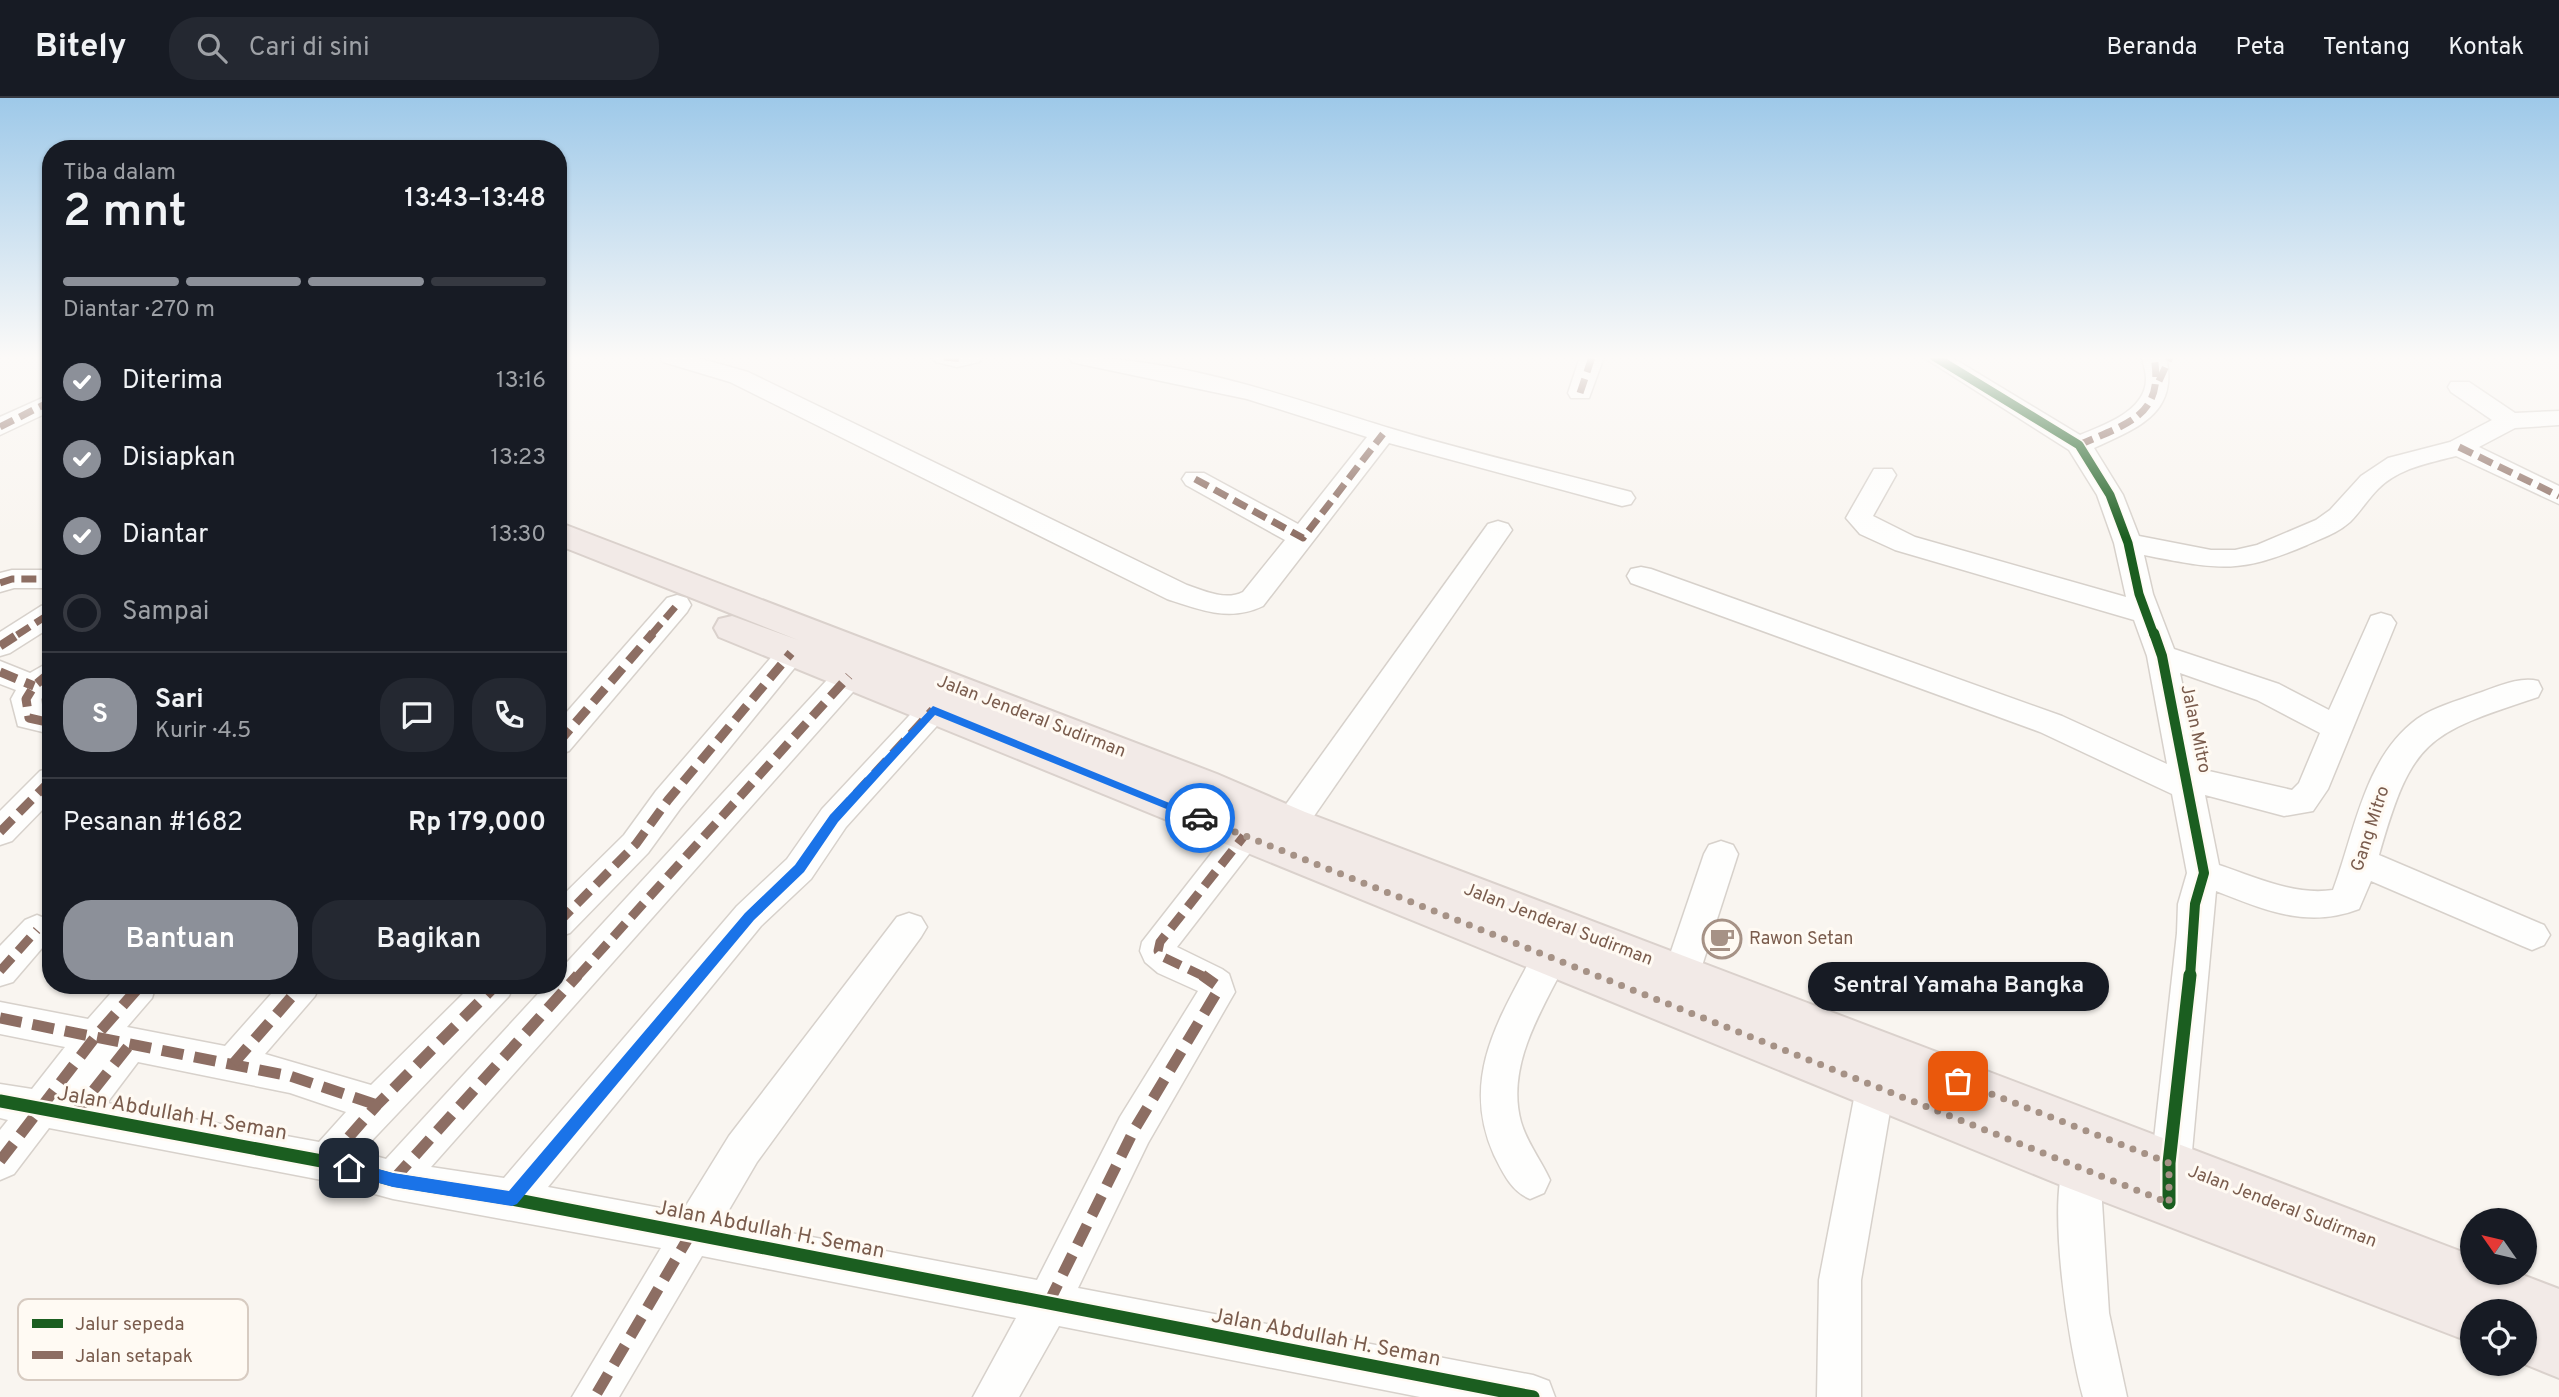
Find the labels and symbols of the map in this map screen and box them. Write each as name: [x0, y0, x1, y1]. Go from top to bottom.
street label: Jalan Jenderal Sudirman: [933, 670, 1129, 764]
street label: Jalan Mitro: [2174, 683, 2216, 775]
courier: [1165, 783, 1235, 853]
street label: Gang Mitro: [2346, 783, 2396, 875]
street label: Jalan Jenderal Sudirman: [1460, 878, 1656, 972]
cafe icon: Rawon Setan: [1701, 918, 1743, 960]
place label: Rawon Setan: [1749, 928, 1854, 951]
callout: Sentral Yamaha Bangka: [1808, 962, 2108, 1011]
pin: [1928, 1051, 1988, 1111]
street label: Jalan Abdullah H. Seman: [55, 1080, 289, 1148]
pin: [319, 1138, 379, 1198]
street label: Jalan Jenderal Sudirman: [2184, 1160, 2380, 1254]
street label: Jalan Abdullah H. Seman: [653, 1195, 887, 1265]
north arrow: [2460, 1208, 2538, 1284]
legend: [18, 1299, 248, 1380]
street label: Jalan Abdullah H. Seman: [1209, 1303, 1443, 1373]
text: Jalur sepeda: [75, 1313, 184, 1337]
text: Jalan setapak: [75, 1345, 193, 1369]

